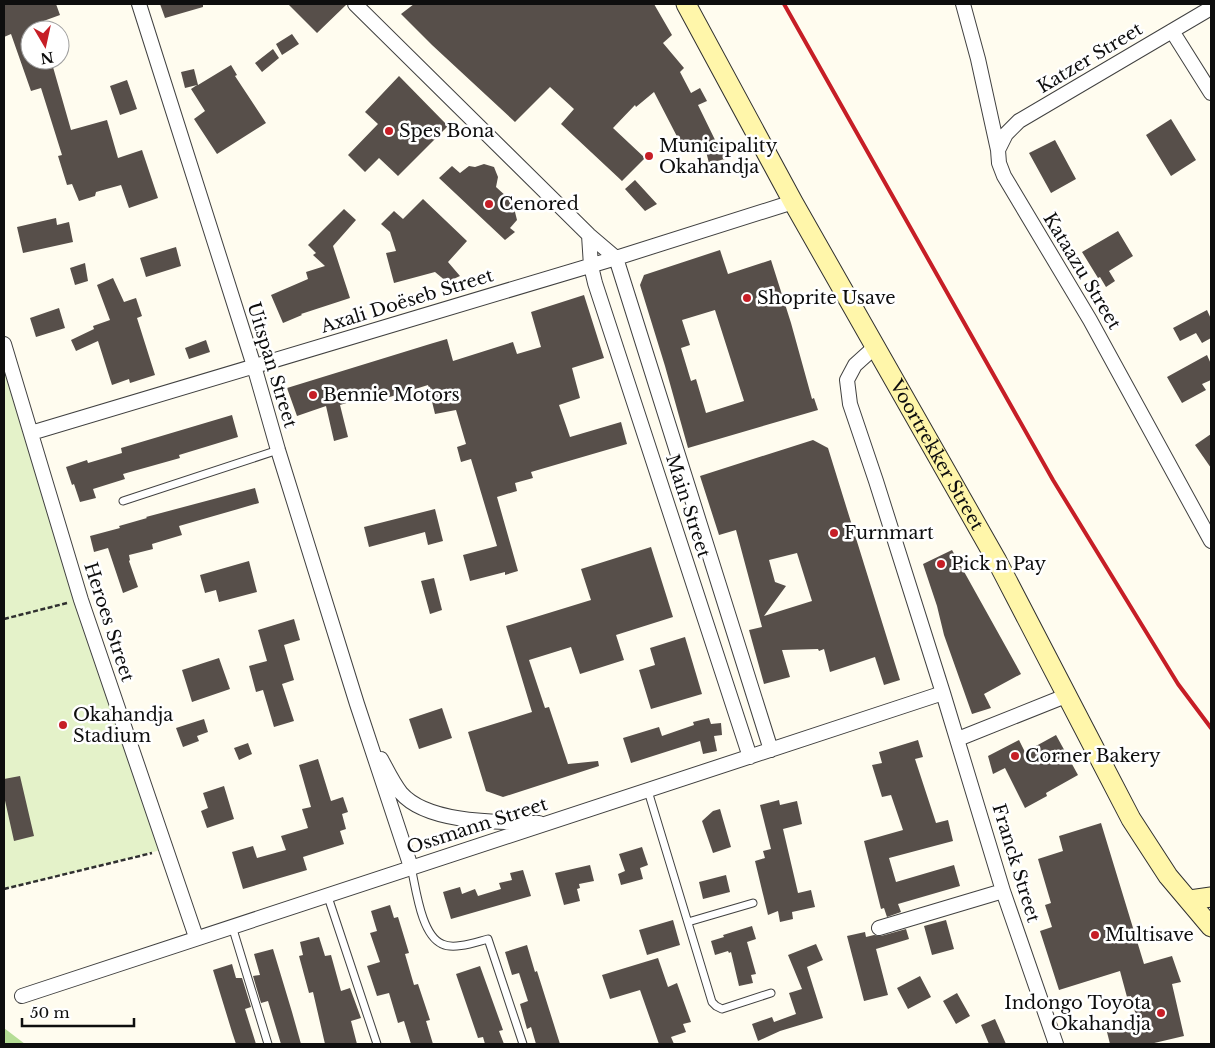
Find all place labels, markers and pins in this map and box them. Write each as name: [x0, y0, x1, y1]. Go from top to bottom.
place label: Spes Bona: [399, 120, 494, 142]
marker: Spes Bona: [383, 125, 395, 137]
place label: Municipality Okahandja: [659, 135, 778, 178]
marker: Municipality Okahandja: [643, 150, 655, 162]
place label: Cenored: [499, 193, 579, 215]
marker: Cenored: [483, 198, 495, 210]
place label: Shoprite Usave: [757, 287, 896, 309]
marker: Shoprite Usave: [741, 292, 753, 304]
place label: Bennie Motors: [323, 384, 460, 406]
marker: Bennie Motors: [307, 389, 319, 401]
place label: Furnmart: [844, 522, 934, 544]
marker: Furnmart: [828, 527, 840, 539]
place label: Pick n Pay: [951, 553, 1046, 575]
marker: Pick n Pay: [935, 558, 947, 570]
place label: Okahandja Stadium: [73, 704, 173, 747]
marker: Okahandja Stadium: [57, 719, 69, 731]
place label: Corner Bakery: [1025, 745, 1161, 767]
marker: Corner Bakery: [1009, 750, 1021, 762]
place label: Multisave: [1105, 924, 1194, 946]
marker: Multisave: [1089, 929, 1101, 941]
place label: Indongo Toyota Okahandja: [1004, 992, 1151, 1035]
marker: Indongo Toyota Okahandja: [1155, 1007, 1167, 1019]

